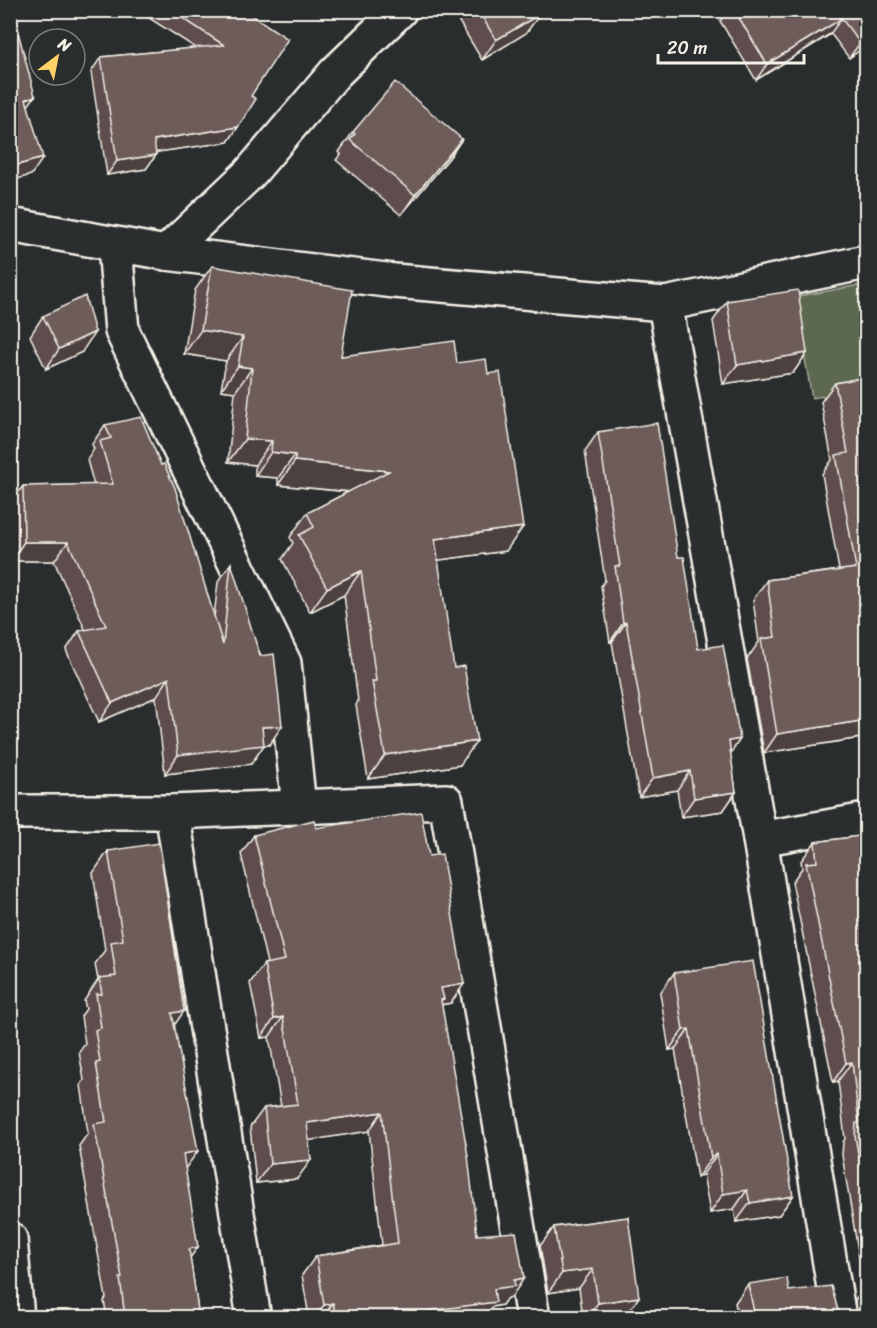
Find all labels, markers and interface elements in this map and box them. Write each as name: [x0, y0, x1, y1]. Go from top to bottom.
north arrow: [27, 27, 87, 87]
scale bar: [658, 27, 804, 65]
text: N: [51, 29, 78, 60]
text: 20 m: [667, 32, 707, 64]

